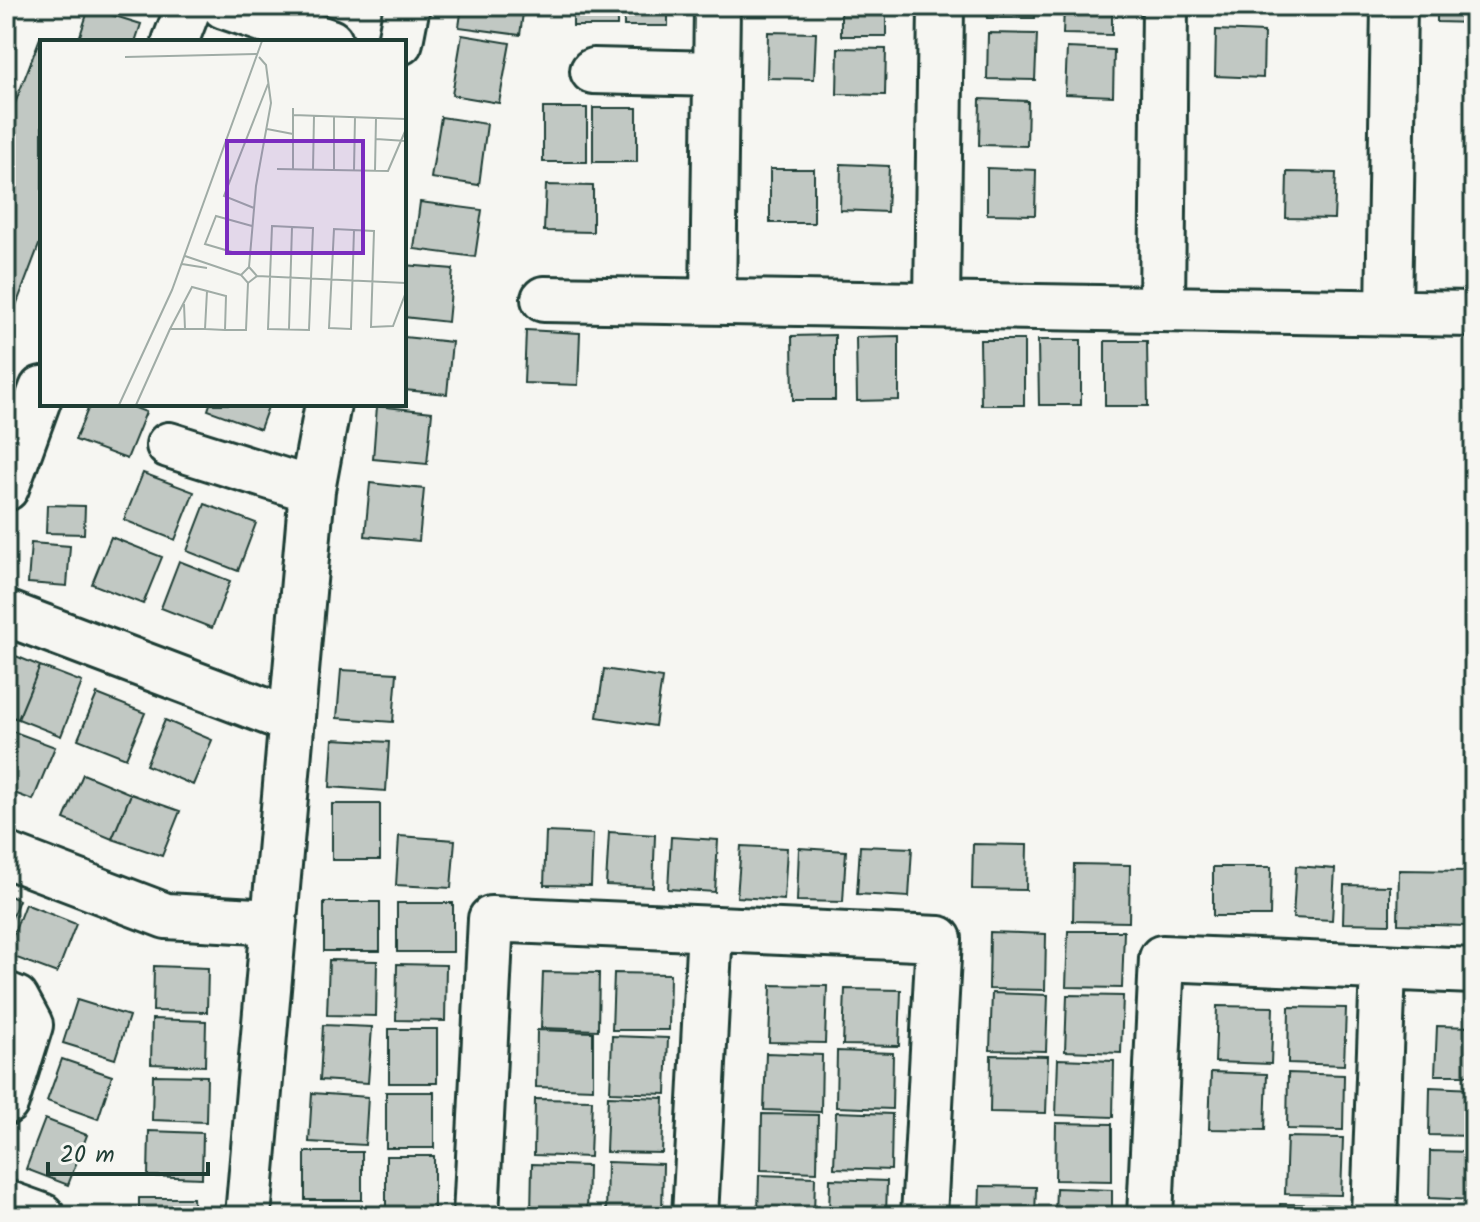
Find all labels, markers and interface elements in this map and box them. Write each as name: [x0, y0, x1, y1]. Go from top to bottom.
inset map: [40, 40, 406, 406]
scale bar: [48, 1126, 208, 1176]
text: 20 m: [60, 1136, 115, 1175]

